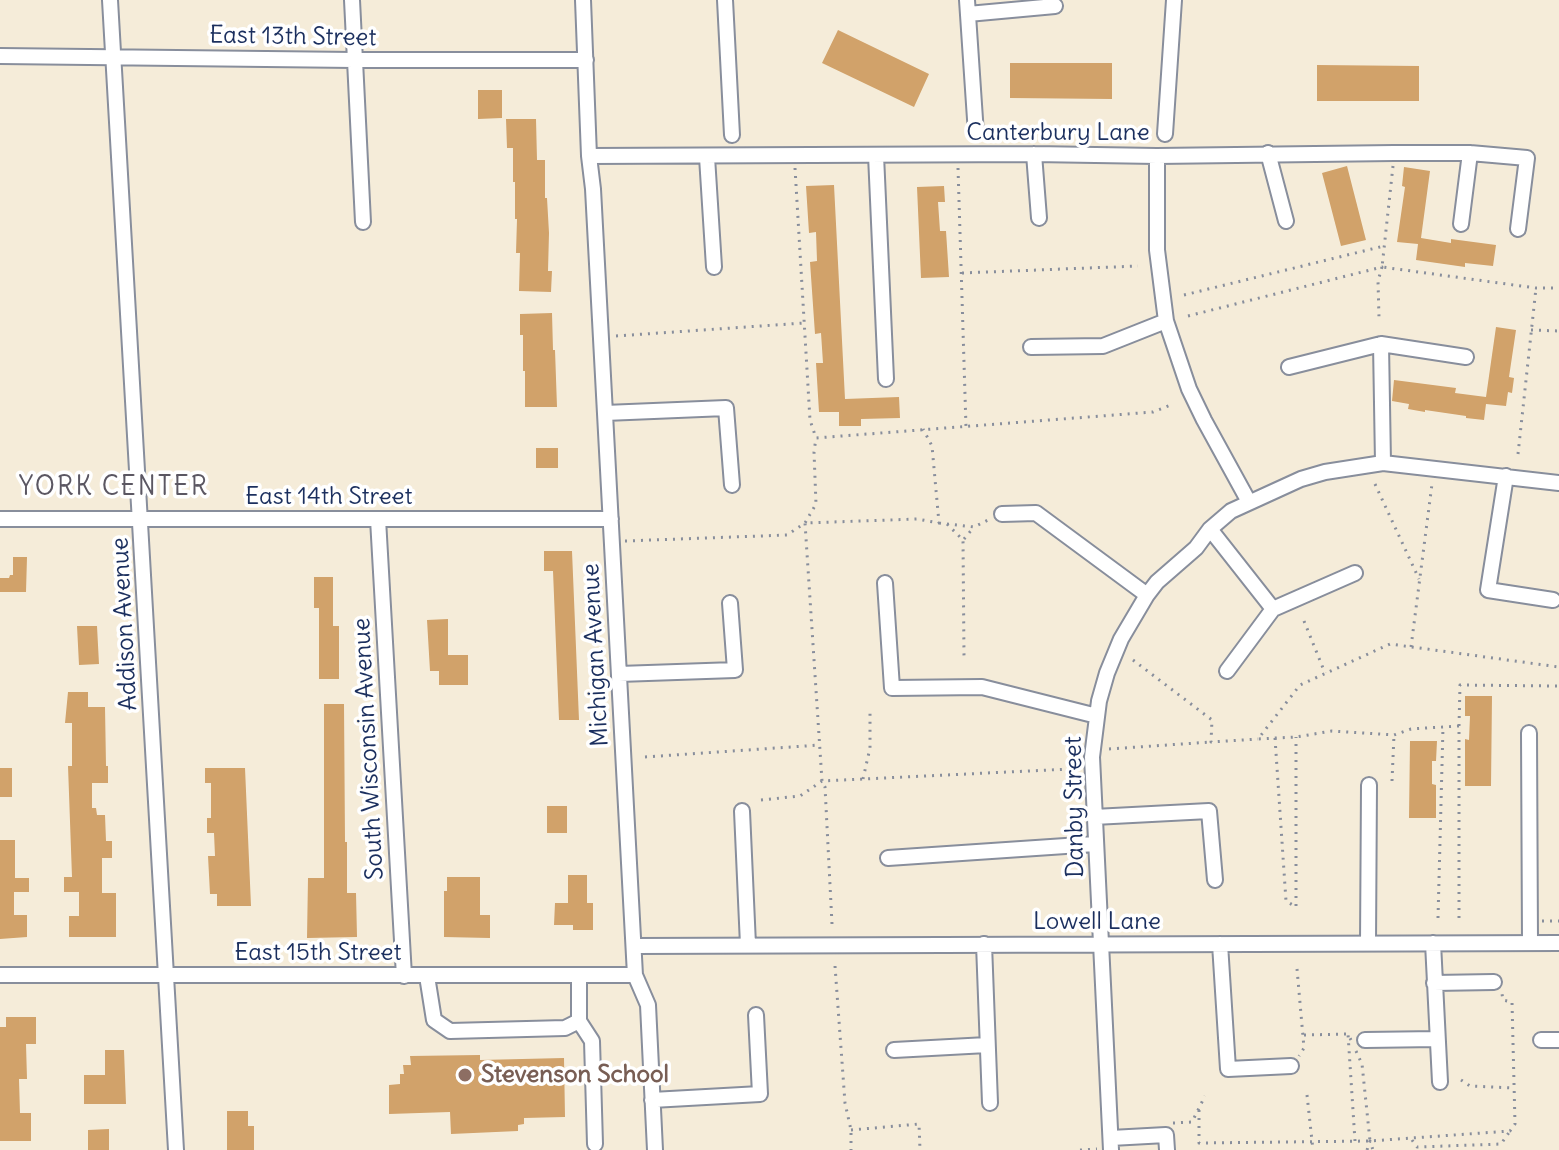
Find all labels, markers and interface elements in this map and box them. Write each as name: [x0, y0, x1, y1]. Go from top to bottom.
street label: East 13th Street: [209, 21, 377, 53]
street label: Canterbury Lane: [966, 119, 1150, 147]
district label: YORK CENTER: [19, 472, 209, 504]
street label: East 14th Street: [245, 483, 413, 511]
street label: Addison Avenue: [106, 537, 144, 711]
street label: Michigan Avenue: [577, 563, 615, 747]
street label: South Wisconsin Avenue: [348, 617, 390, 881]
street label: Danby Street: [1059, 736, 1091, 878]
street label: Lowell Lane: [1033, 908, 1161, 936]
street label: East 15th Street: [234, 939, 402, 967]
place label: Stevenson School: [481, 1061, 669, 1089]
marker: Stevenson School: [456, 1066, 474, 1084]

